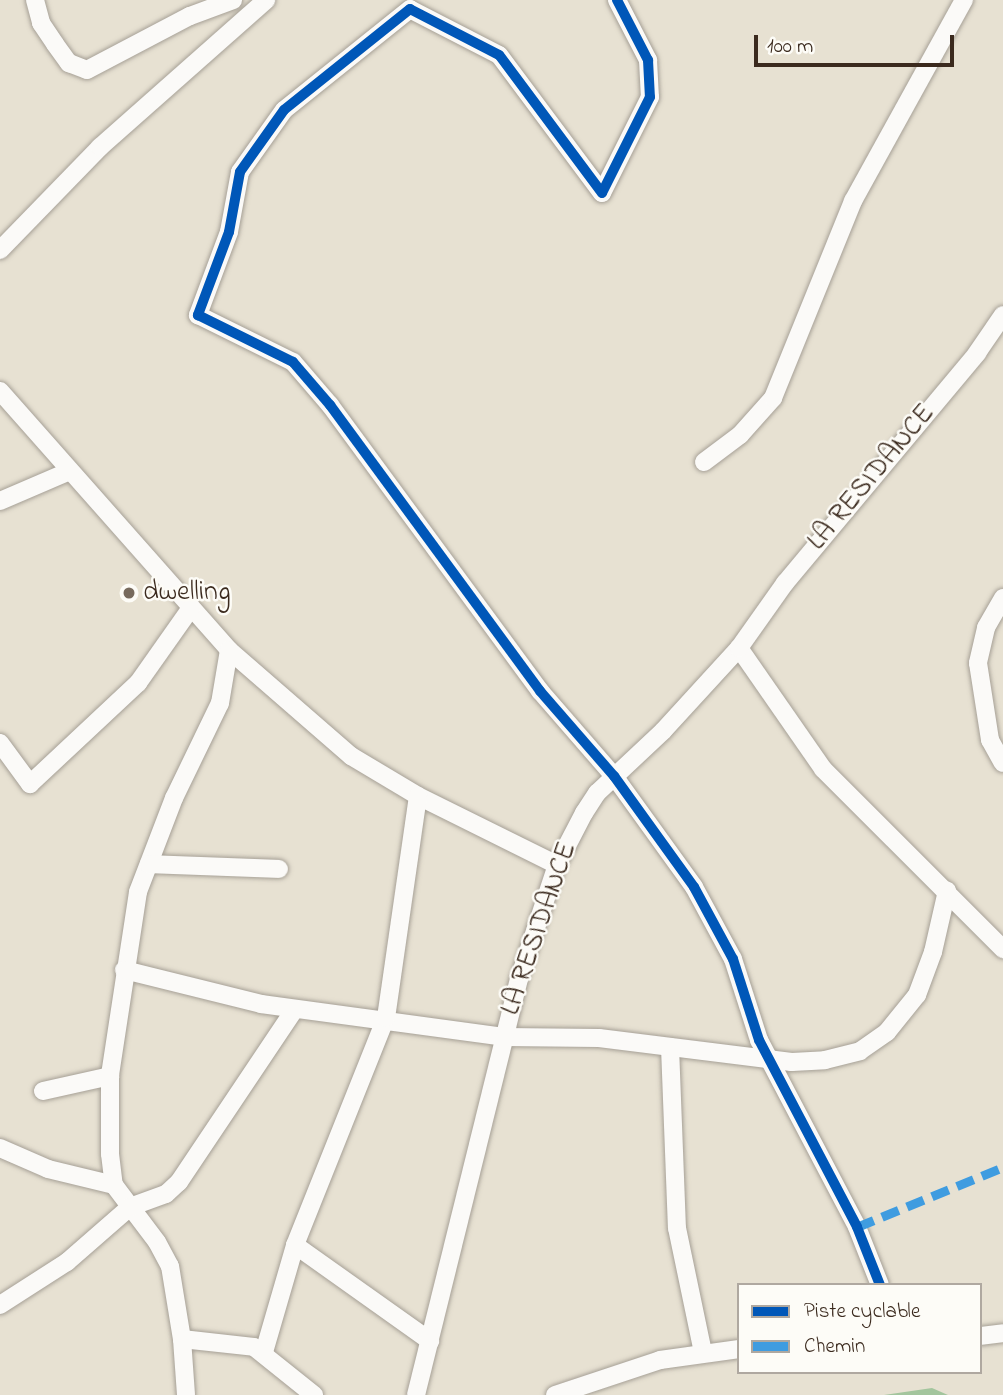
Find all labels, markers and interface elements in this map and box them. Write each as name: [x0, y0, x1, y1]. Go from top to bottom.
scale bar: [758, 21, 958, 65]
text: 100 m: [767, 32, 813, 62]
street label: LA RESIDANCE: [801, 398, 943, 558]
place label: dwelling: [143, 576, 230, 610]
marker: dwelling: [121, 585, 137, 601]
street label: LA RESIDANCE: [495, 838, 585, 1020]
legend: [737, 1283, 982, 1374]
text: Piste cyclable: [804, 1297, 920, 1327]
text: Chemin: [804, 1332, 865, 1362]

